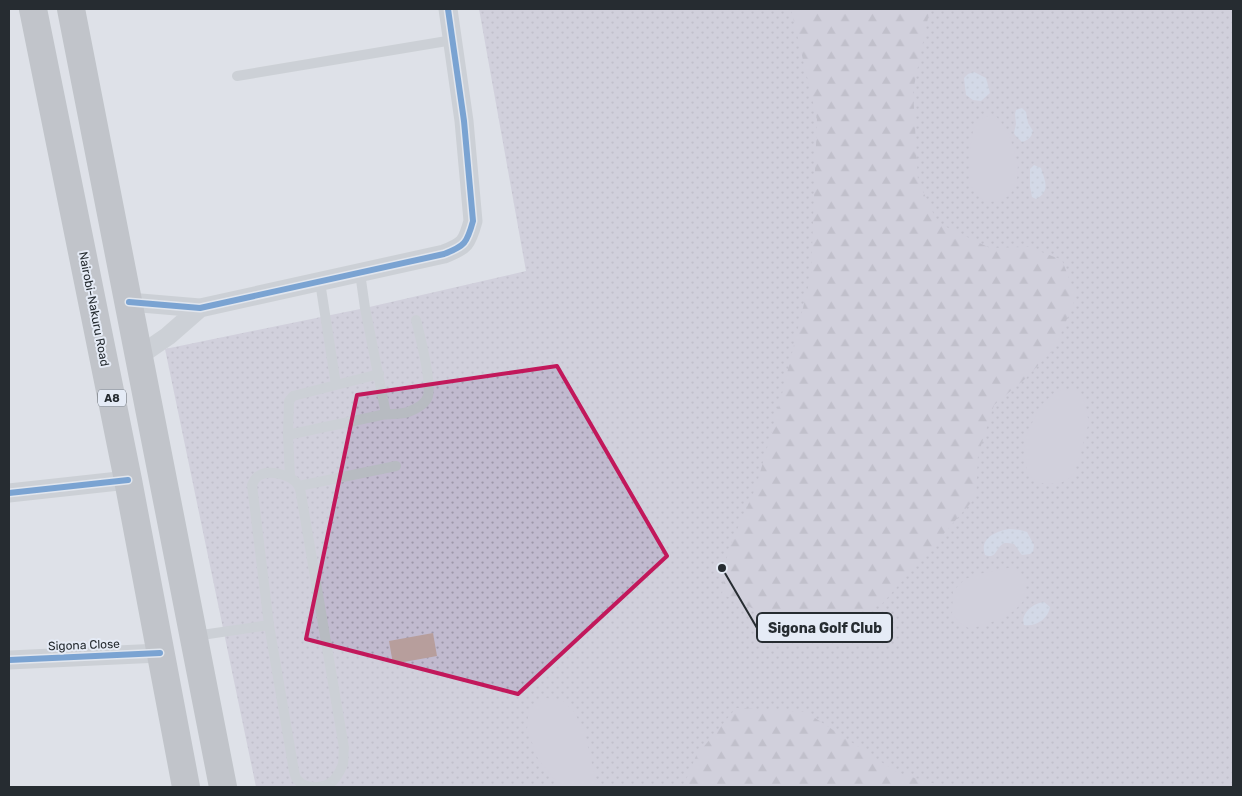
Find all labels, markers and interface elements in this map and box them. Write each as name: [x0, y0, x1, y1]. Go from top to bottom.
street label: Nairobi-Nakuru Road: [76, 250, 112, 368]
road number: A8: [98, 389, 126, 406]
callout: Sigona Golf Club: [757, 613, 892, 642]
text: Sigona Golf Club: [768, 620, 882, 637]
street label: Sigona Close: [48, 637, 120, 653]

